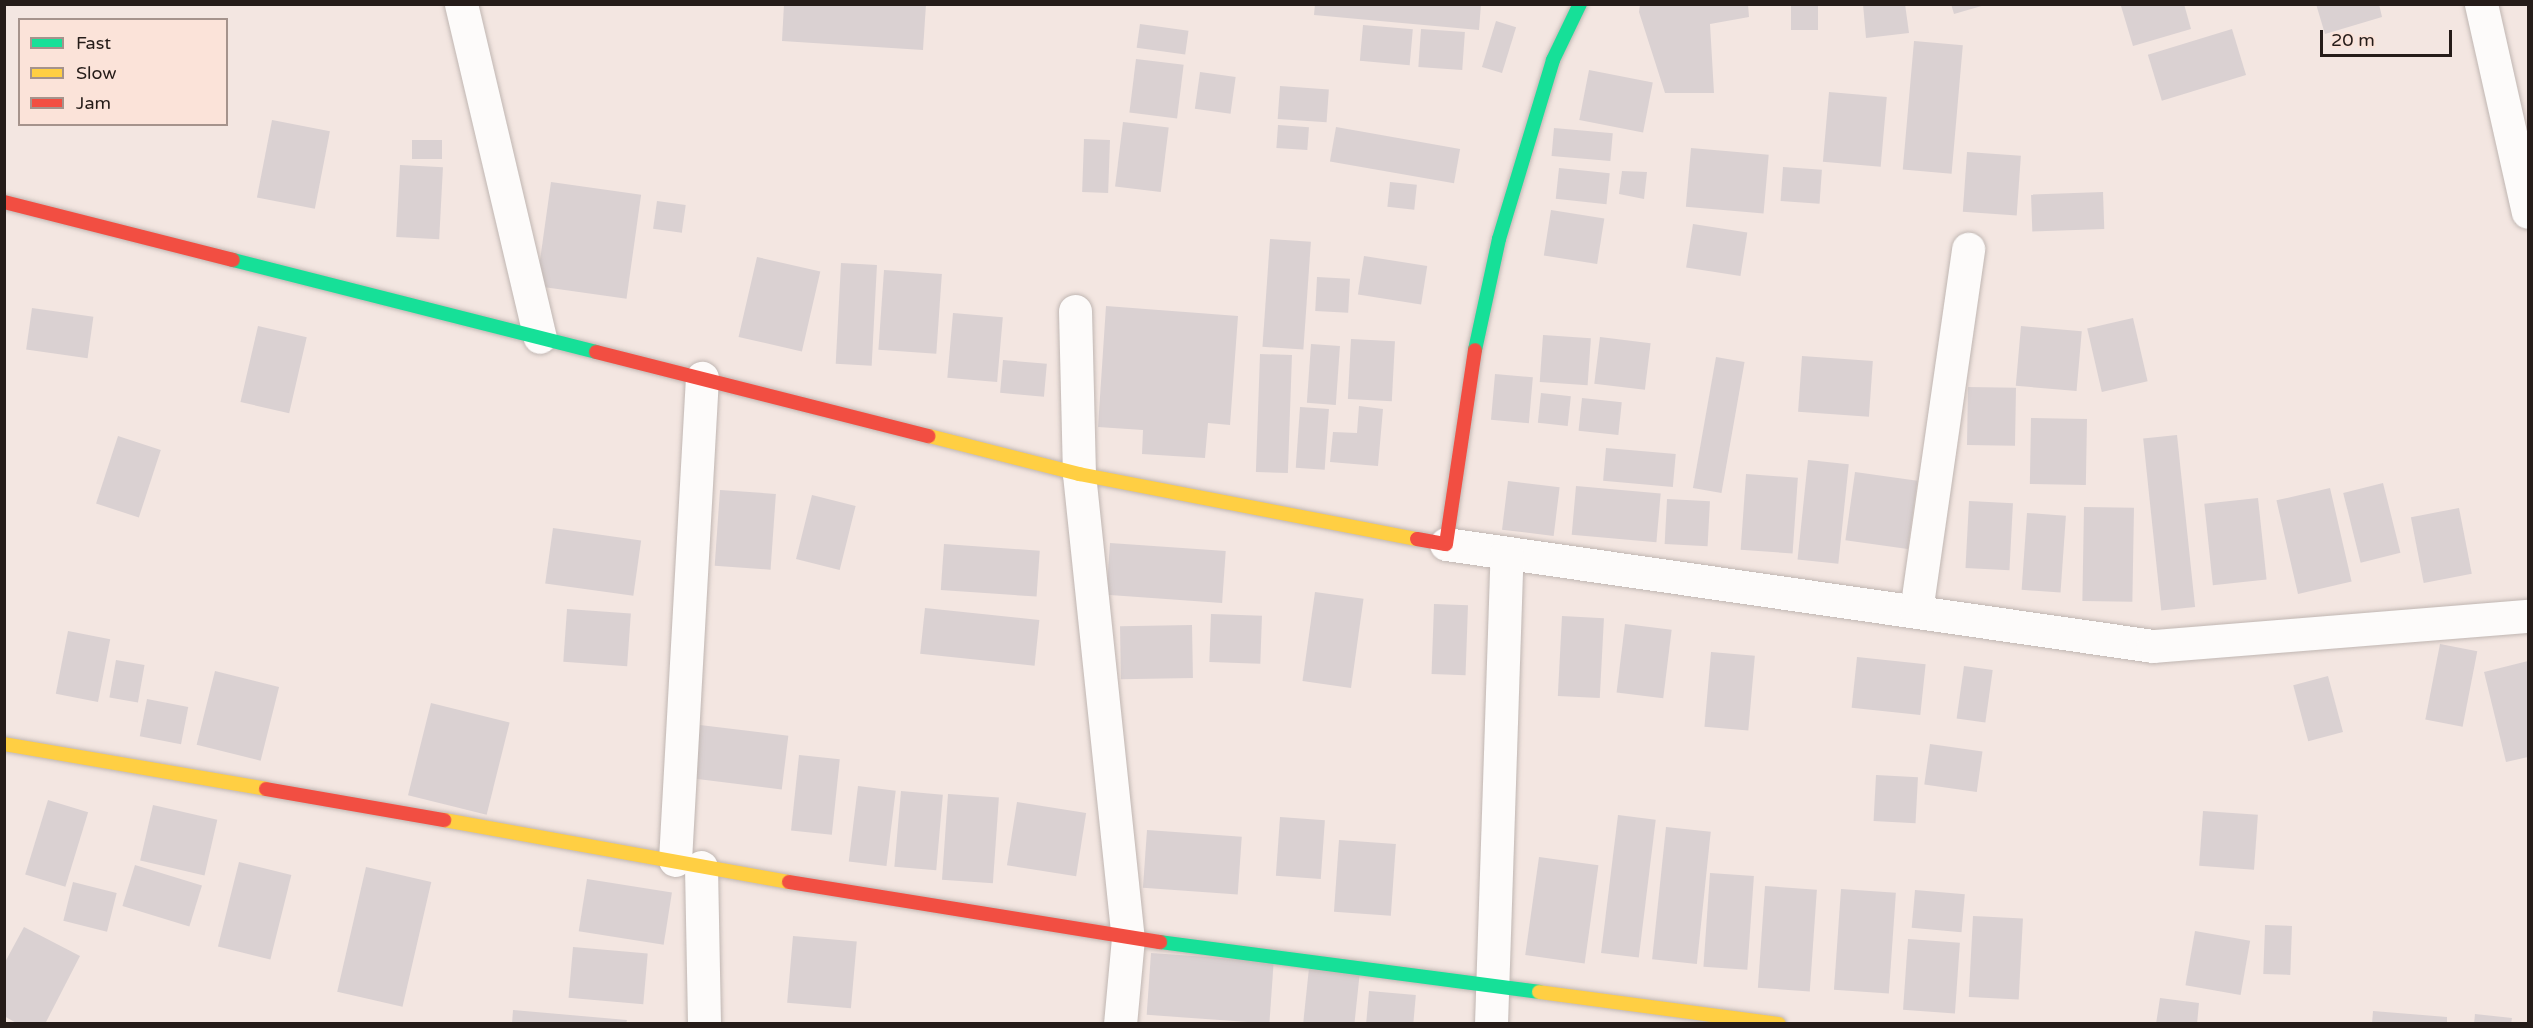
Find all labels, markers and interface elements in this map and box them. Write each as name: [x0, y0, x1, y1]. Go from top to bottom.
legend: [18, 18, 228, 126]
scale bar: [2323, 18, 2455, 56]
text: 20 m: [2331, 29, 2375, 51]
text: Fast: [76, 32, 111, 54]
text: Slow: [76, 62, 117, 84]
text: Jam: [76, 92, 111, 114]

